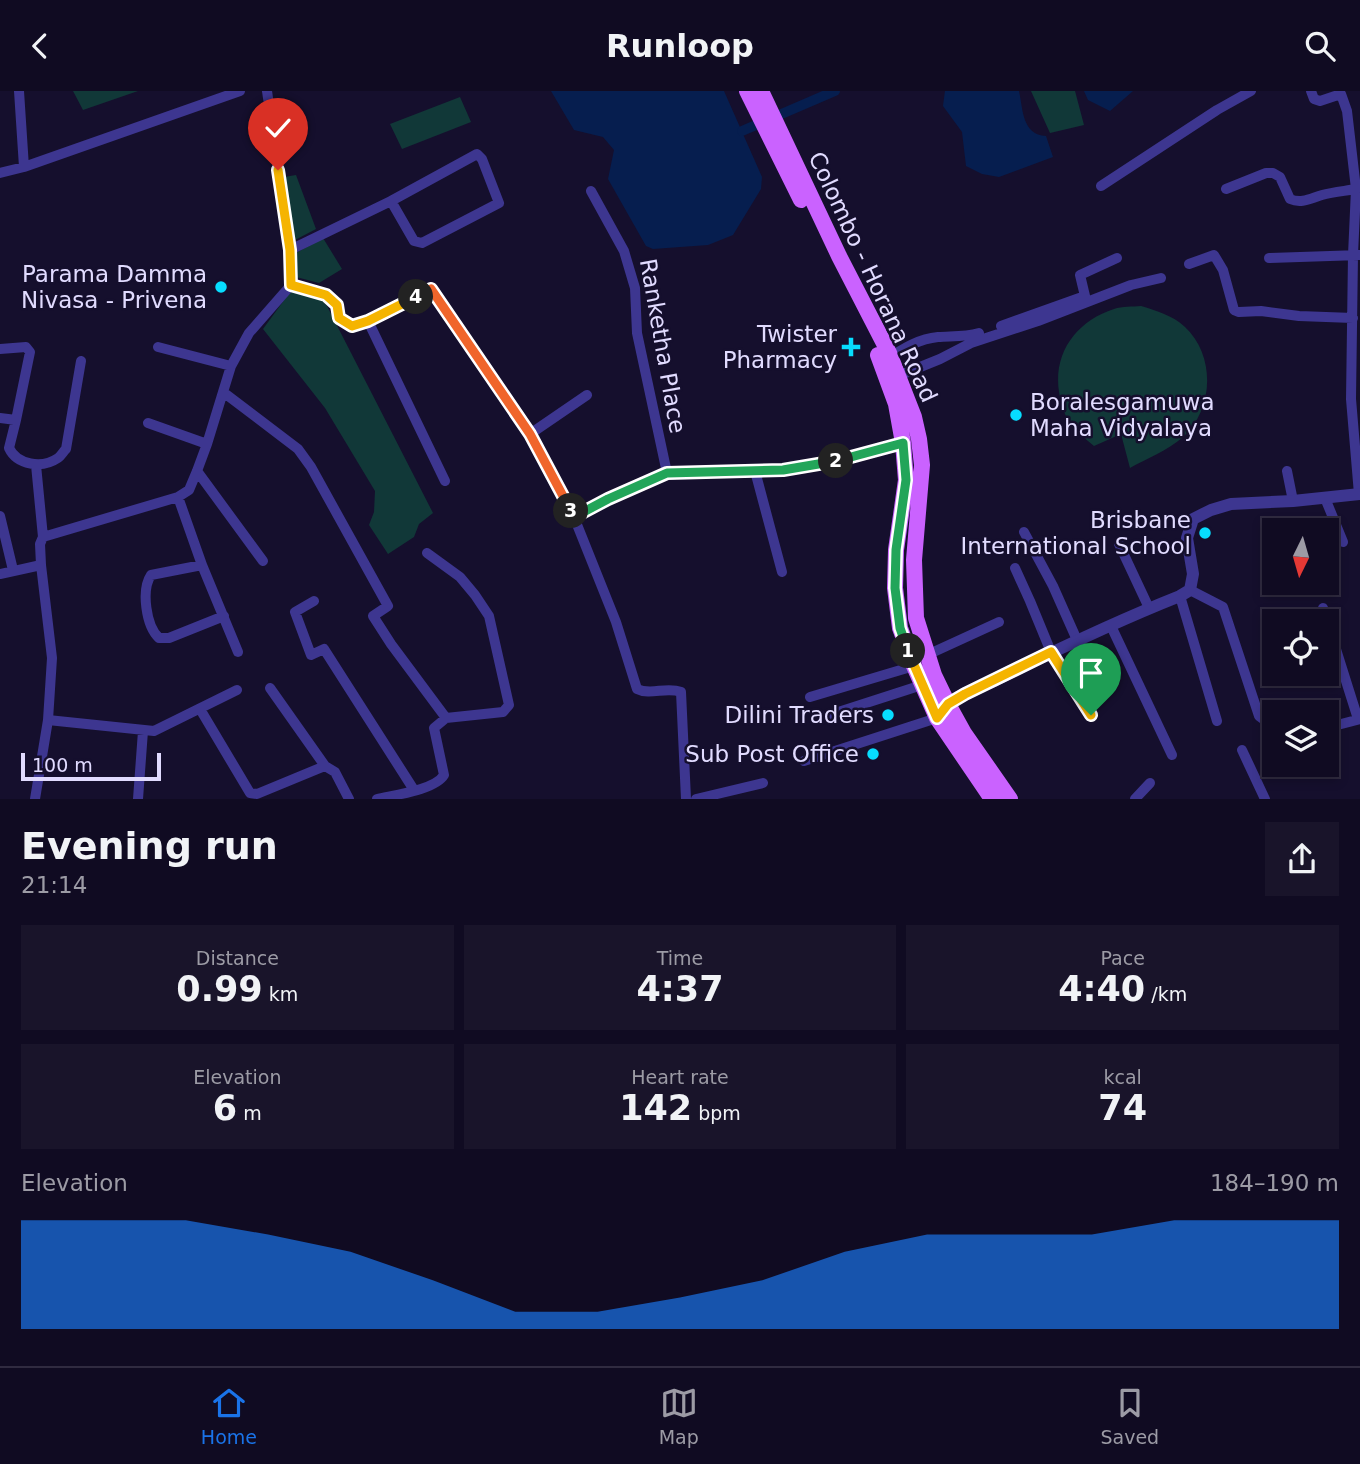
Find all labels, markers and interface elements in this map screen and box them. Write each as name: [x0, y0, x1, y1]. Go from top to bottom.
icon: back: [21, 27, 59, 65]
text: Runloop: [606, 27, 754, 65]
icon: search: [1301, 27, 1339, 65]
pin: [248, 98, 308, 170]
icon: check: [259, 109, 297, 147]
street label: Colombo - Horana Road: [803, 148, 943, 406]
street label: Ranketha Place: [635, 257, 691, 435]
place label: Parama Damma Nivasa - Privena: [21, 261, 207, 313]
marker: Parama Damma Nivasa - Privena: [213, 279, 229, 295]
pin: 4: [398, 279, 434, 315]
text: 4: [409, 285, 422, 307]
place label: Twister Pharmacy: [723, 321, 838, 373]
marker: Twister Pharmacy: [843, 339, 859, 355]
place label: Boralesgamuwa Maha Vidyalaya: [1030, 389, 1215, 441]
marker: Boralesgamuwa Maha Vidyalaya: [1008, 407, 1024, 423]
pin: 2: [818, 443, 854, 479]
text: 2: [829, 449, 842, 471]
pin: 3: [554, 493, 588, 529]
text: 3: [564, 499, 577, 521]
place label: Brisbane International School: [961, 507, 1191, 559]
north arrow: [1262, 518, 1339, 595]
map controls: [1262, 518, 1339, 777]
marker: Brisbane International School: [1197, 525, 1213, 541]
button: locate: [1262, 609, 1339, 686]
pin: 1: [890, 633, 926, 669]
text: 1: [901, 639, 914, 661]
pin: [1061, 643, 1121, 715]
icon: arrive: [1072, 654, 1110, 692]
button: layers: [1262, 700, 1339, 777]
place label: Dilini Traders: [724, 702, 874, 728]
marker: Dilini Traders: [880, 707, 896, 723]
place label: Sub Post Office: [685, 741, 859, 767]
marker: Sub Post Office: [865, 746, 881, 762]
scale bar: [21, 750, 161, 782]
text: 100 m: [32, 754, 93, 776]
button: share: [1265, 822, 1339, 896]
text: Evening run: [21, 824, 278, 868]
text: 21:14: [21, 872, 87, 898]
text: Distance: [196, 947, 279, 969]
text: Time: [657, 947, 703, 969]
text: Pace: [1100, 947, 1145, 969]
text: 0.99: [176, 969, 263, 1009]
text: 4:37: [636, 969, 724, 1009]
text: 4:40: [1058, 969, 1145, 1009]
text: km: [263, 983, 298, 1005]
text: /km: [1145, 983, 1187, 1005]
text: Elevation: [193, 1066, 281, 1088]
text: Heart rate: [631, 1066, 729, 1088]
text: kcal: [1103, 1066, 1142, 1088]
text: 6: [213, 1088, 237, 1128]
text: 142: [619, 1088, 692, 1128]
text: 74: [1098, 1088, 1147, 1128]
text: m: [237, 1102, 262, 1124]
text: bpm: [692, 1102, 741, 1124]
text: Elevation: [21, 1170, 128, 1196]
text: 184–190 m: [1210, 1170, 1339, 1196]
tab: Home: [201, 1384, 257, 1448]
tab: Map: [659, 1384, 699, 1448]
tab: Saved: [1100, 1384, 1159, 1448]

